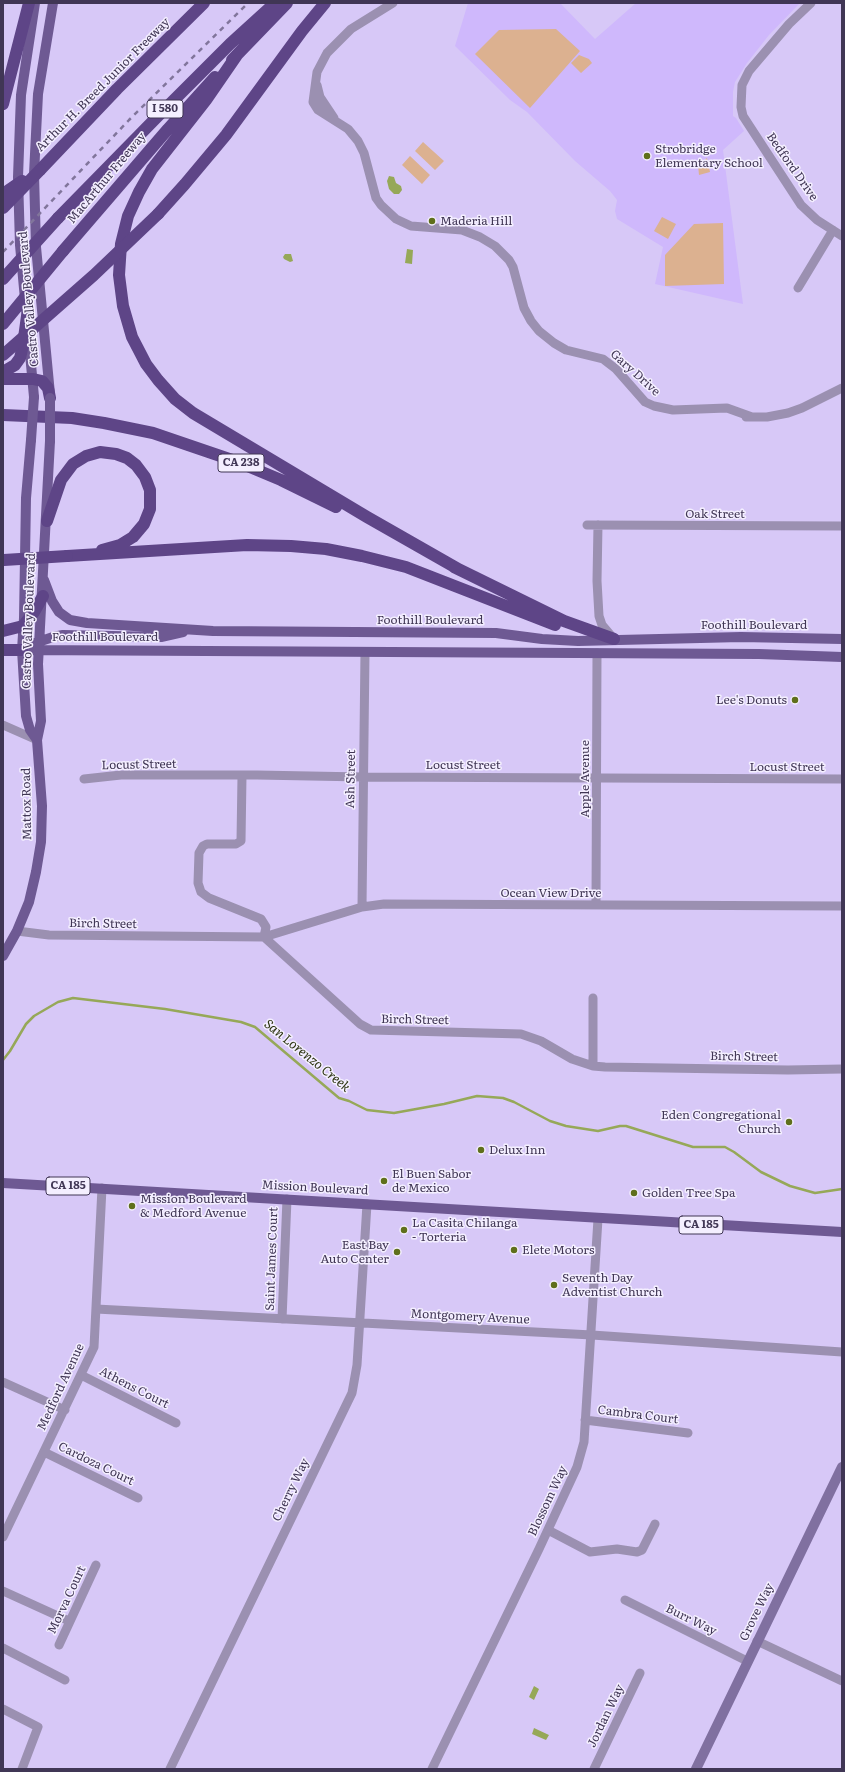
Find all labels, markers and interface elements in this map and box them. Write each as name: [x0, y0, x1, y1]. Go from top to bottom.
street label: Arthur H. Breed Junior Freeway: [33, 15, 173, 155]
road number: I 580: [147, 100, 183, 118]
street label: MacArthur Freeway: [65, 129, 149, 227]
street label: Bedford Drive: [763, 130, 821, 204]
place label: Strobridge Elementary School: [655, 142, 763, 170]
marker: Strobridge Elementary School: [642, 151, 652, 161]
place label: Maderia Hill: [440, 214, 512, 228]
marker: Maderia Hill: [427, 216, 437, 226]
street label: Castro Valley Boulevard: [16, 231, 42, 367]
street label: Gary Drive: [607, 347, 663, 399]
road number: CA 238: [218, 454, 264, 472]
street label: Oak Street: [685, 507, 745, 521]
street label: Castro Valley Boulevard: [19, 553, 39, 689]
street label: Foothill Boulevard: [377, 613, 483, 627]
street label: Foothill Boulevard: [701, 618, 807, 632]
street label: Foothill Boulevard: [52, 630, 158, 644]
place label: Lee's Donuts: [716, 693, 787, 707]
marker: Lee's Donuts: [790, 695, 800, 705]
street label: Apple Avenue: [578, 740, 592, 818]
street label: Ash Street: [343, 749, 359, 809]
street label: Locust Street: [101, 757, 177, 773]
street label: Locust Street: [425, 758, 501, 772]
street label: Locust Street: [749, 760, 825, 774]
street label: Mattox Road: [19, 768, 35, 840]
street label: Ocean View Drive: [500, 886, 602, 900]
street label: Birch Street: [69, 916, 137, 932]
street label: Birch Street: [381, 1012, 449, 1028]
water label: San Lorenzo Creek: [261, 1017, 353, 1095]
street label: Birch Street: [710, 1049, 778, 1065]
place label: Eden Congregational Church: [661, 1108, 781, 1136]
marker: Eden Congregational Church: [784, 1117, 794, 1127]
place label: Delux Inn: [489, 1143, 546, 1157]
marker: Delux Inn: [476, 1145, 486, 1155]
place label: El Buen Sabor de Mexico: [392, 1167, 471, 1195]
marker: El Buen Sabor de Mexico: [379, 1176, 389, 1186]
road number: CA 185: [46, 1177, 90, 1195]
street label: Mission Boulevard: [261, 1178, 369, 1198]
place label: Golden Tree Spa: [642, 1186, 735, 1200]
marker: Golden Tree Spa: [629, 1188, 639, 1198]
place label: Mission Boulevard & Medford Avenue: [140, 1192, 247, 1220]
marker: Mission Boulevard & Medford Avenue: [127, 1201, 137, 1211]
street label: Saint James Court: [263, 1207, 281, 1311]
place label: La Casita Chilanga - Torteria: [412, 1216, 517, 1244]
road number: CA 185: [679, 1216, 723, 1234]
marker: La Casita Chilanga - Torteria: [399, 1225, 409, 1235]
place label: East Bay Auto Center: [321, 1238, 389, 1266]
place label: Elete Motors: [522, 1243, 594, 1257]
marker: Elete Motors: [509, 1245, 519, 1255]
marker: East Bay Auto Center: [392, 1247, 402, 1257]
place label: Seventh Day Adventist Church: [562, 1271, 663, 1299]
marker: Seventh Day Adventist Church: [549, 1280, 559, 1290]
street label: Montgomery Avenue: [410, 1307, 530, 1327]
street label: Medford Avenue: [35, 1341, 87, 1433]
street label: Athens Court: [97, 1364, 171, 1412]
street label: Cambra Court: [597, 1403, 679, 1427]
street label: Cardoza Court: [56, 1439, 136, 1489]
street label: Cherry Way: [270, 1456, 312, 1524]
street label: Blossom Way: [525, 1463, 571, 1539]
street label: Morva Court: [45, 1564, 89, 1636]
street label: Grove Way: [737, 1581, 777, 1643]
street label: Burr Way: [663, 1601, 719, 1639]
street label: Jordan Way: [585, 1682, 627, 1750]

